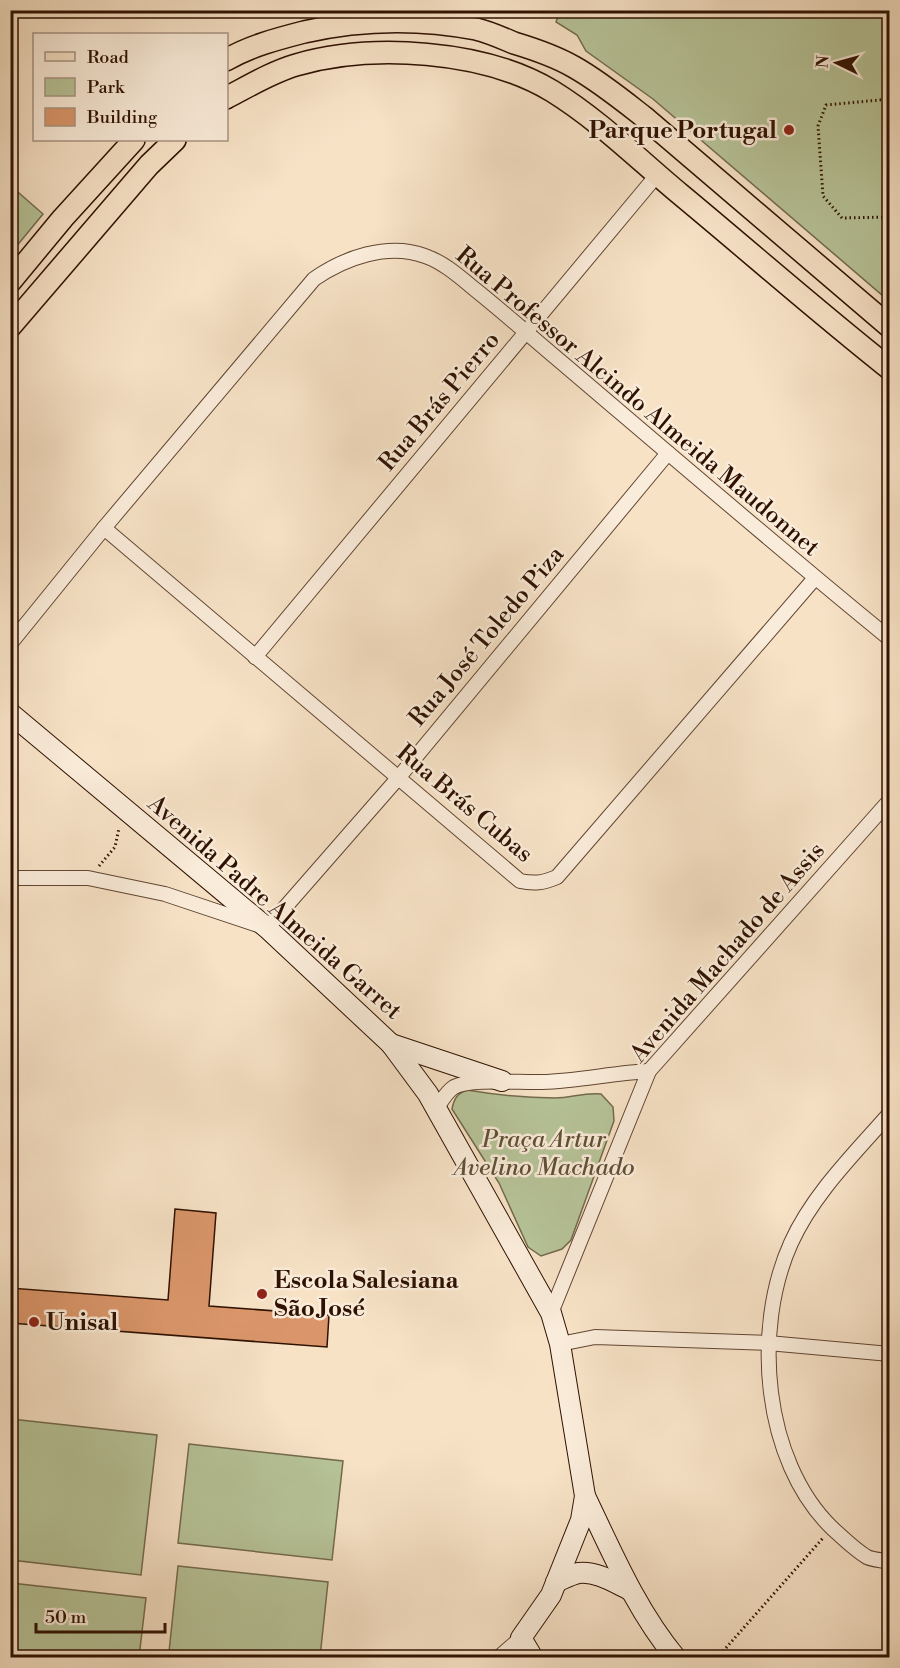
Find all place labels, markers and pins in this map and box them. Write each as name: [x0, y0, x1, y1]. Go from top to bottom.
place label: Parque Portugal: [589, 116, 777, 146]
marker: Parque Portugal: [782, 123, 796, 137]
place label: Escola Salesiana São José: [274, 1266, 459, 1324]
marker: Escola Salesiana São José: [255, 1287, 269, 1301]
place label: Unisal: [46, 1308, 118, 1338]
marker: Unisal: [27, 1315, 41, 1329]

